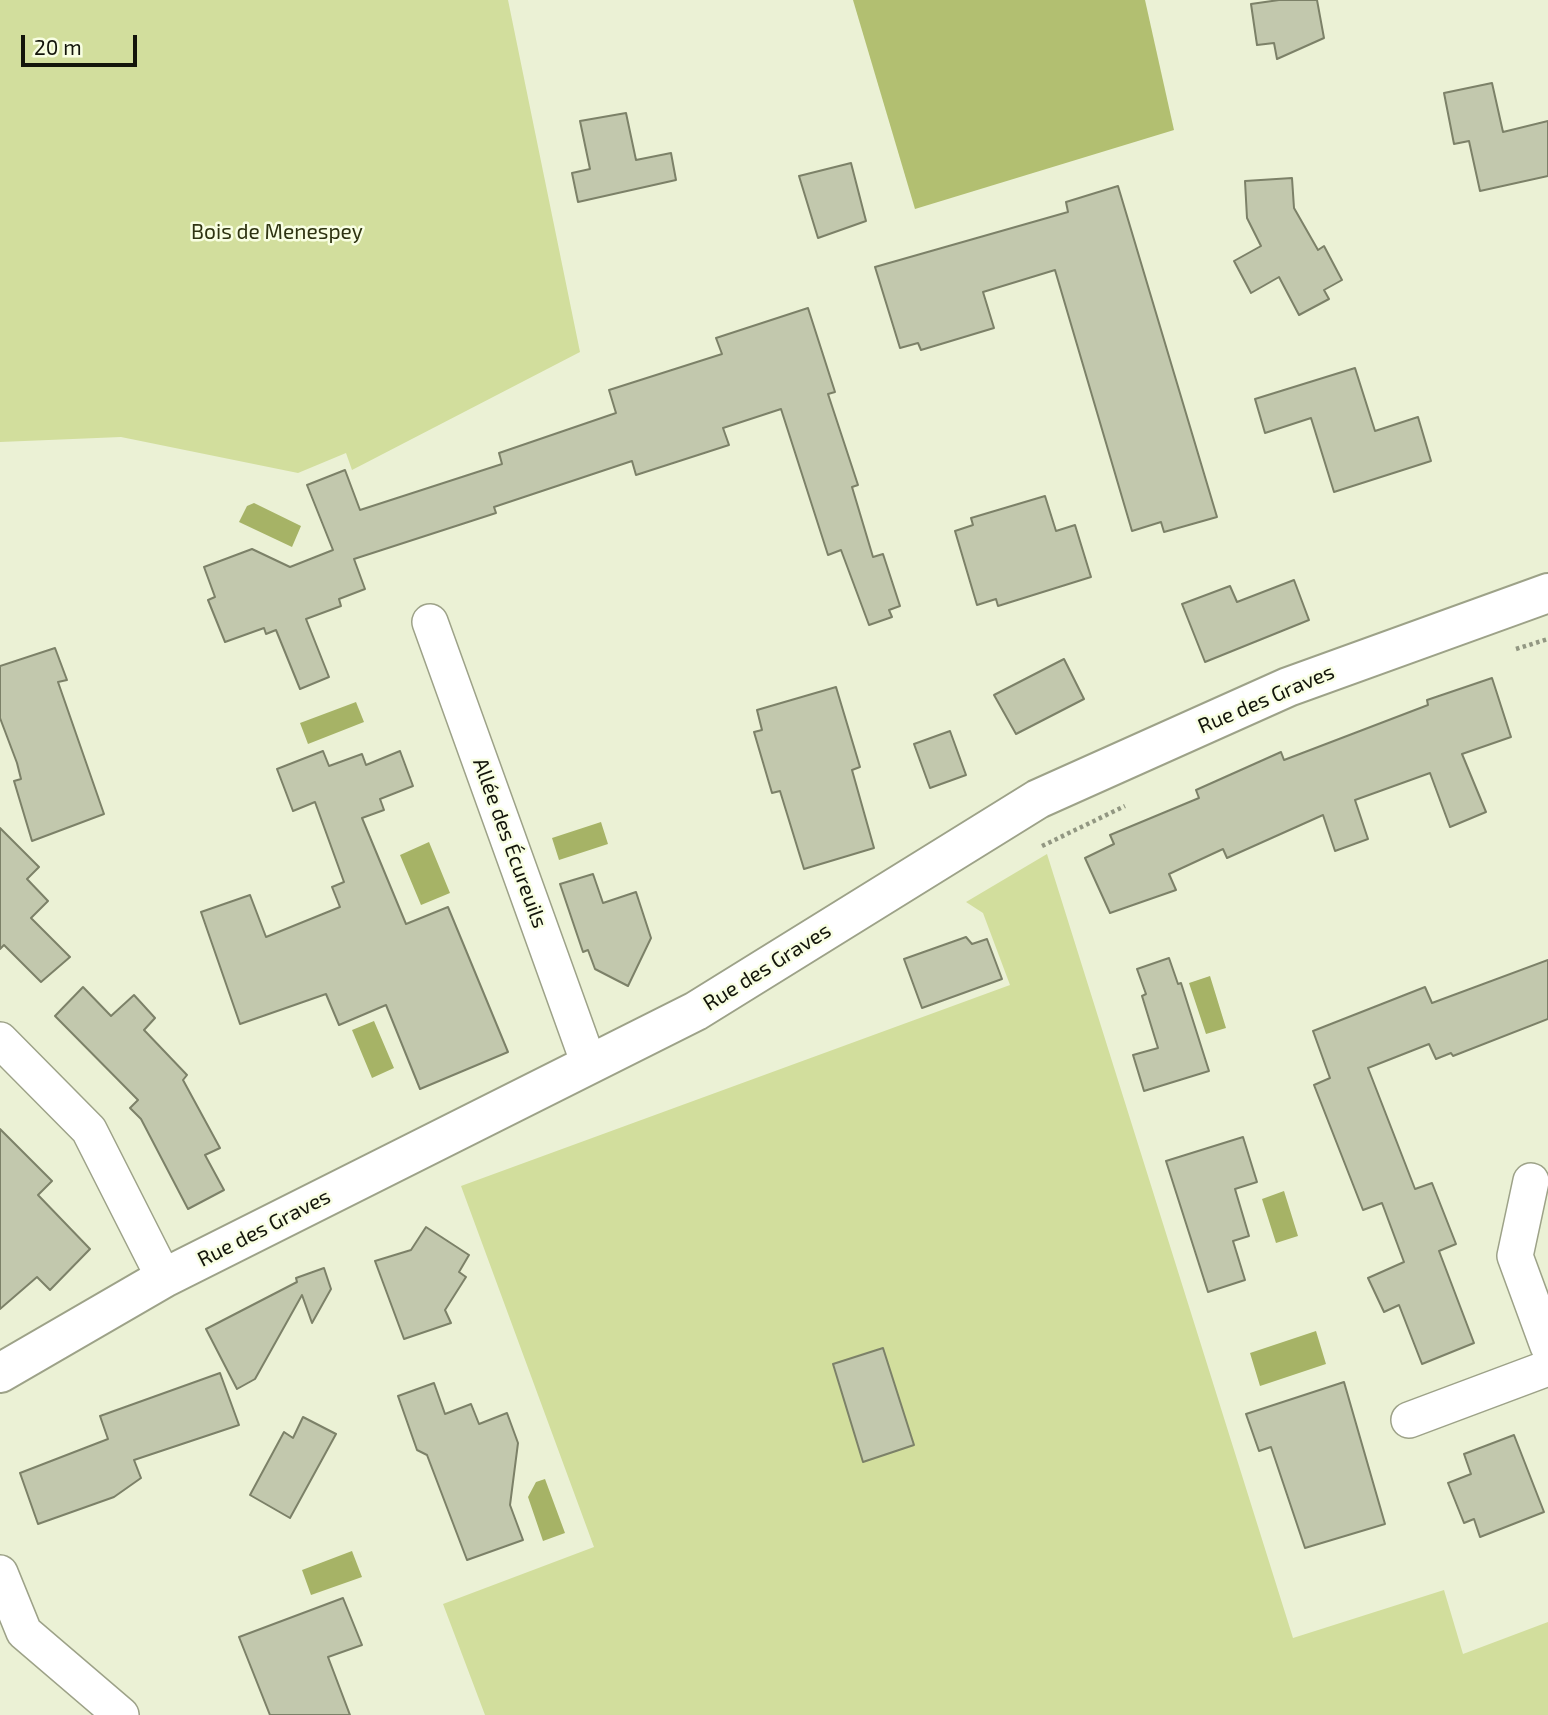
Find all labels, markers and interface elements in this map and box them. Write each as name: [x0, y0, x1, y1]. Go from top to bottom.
scale bar: [24, 21, 140, 65]
text: 20 m: [34, 34, 82, 59]
park label: Bois de Menespey: [191, 219, 363, 245]
street label: Rue des Graves: [1194, 659, 1338, 739]
street label: Allée des Écureuils: [468, 755, 552, 931]
street label: Rue des Graves: [699, 918, 835, 1016]
street label: Rue des Graves: [193, 1184, 335, 1272]

